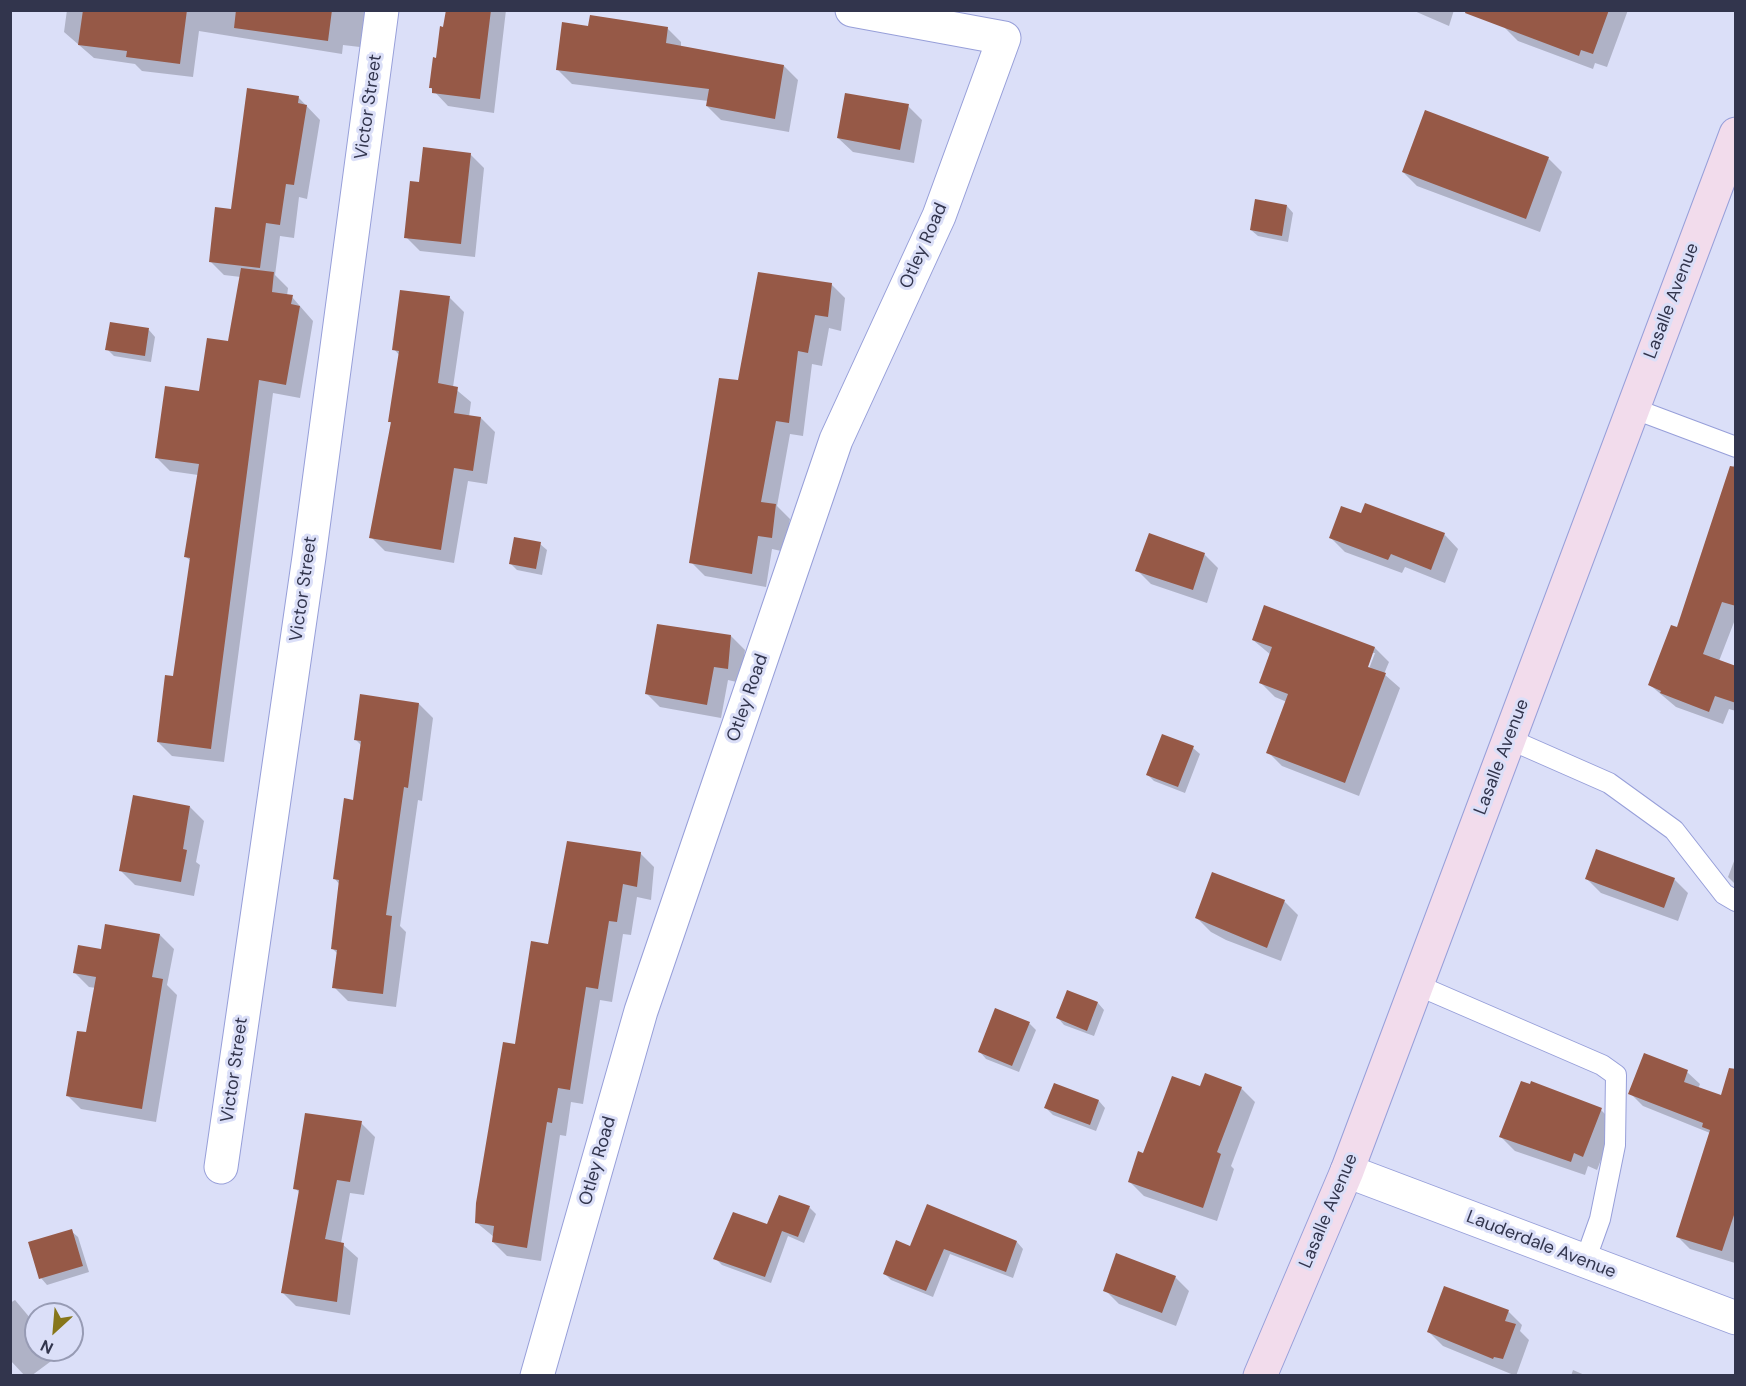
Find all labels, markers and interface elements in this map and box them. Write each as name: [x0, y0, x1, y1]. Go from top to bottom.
street label: Victor Street: [351, 53, 387, 161]
street label: Otley Road: [896, 200, 952, 292]
street label: Lasalle Avenue: [1640, 240, 1704, 362]
street label: Victor Street: [286, 535, 322, 643]
street label: Otley Road: [723, 651, 773, 745]
street label: Lasalle Avenue: [1470, 696, 1534, 818]
street label: Victor Street: [217, 1016, 253, 1124]
street label: Otley Road: [575, 1114, 621, 1208]
street label: Lasalle Avenue: [1295, 1150, 1363, 1272]
street label: Lauderdale Avenue: [1463, 1206, 1619, 1284]
north arrow: [24, 1302, 84, 1362]
text: N: [37, 1335, 57, 1359]

